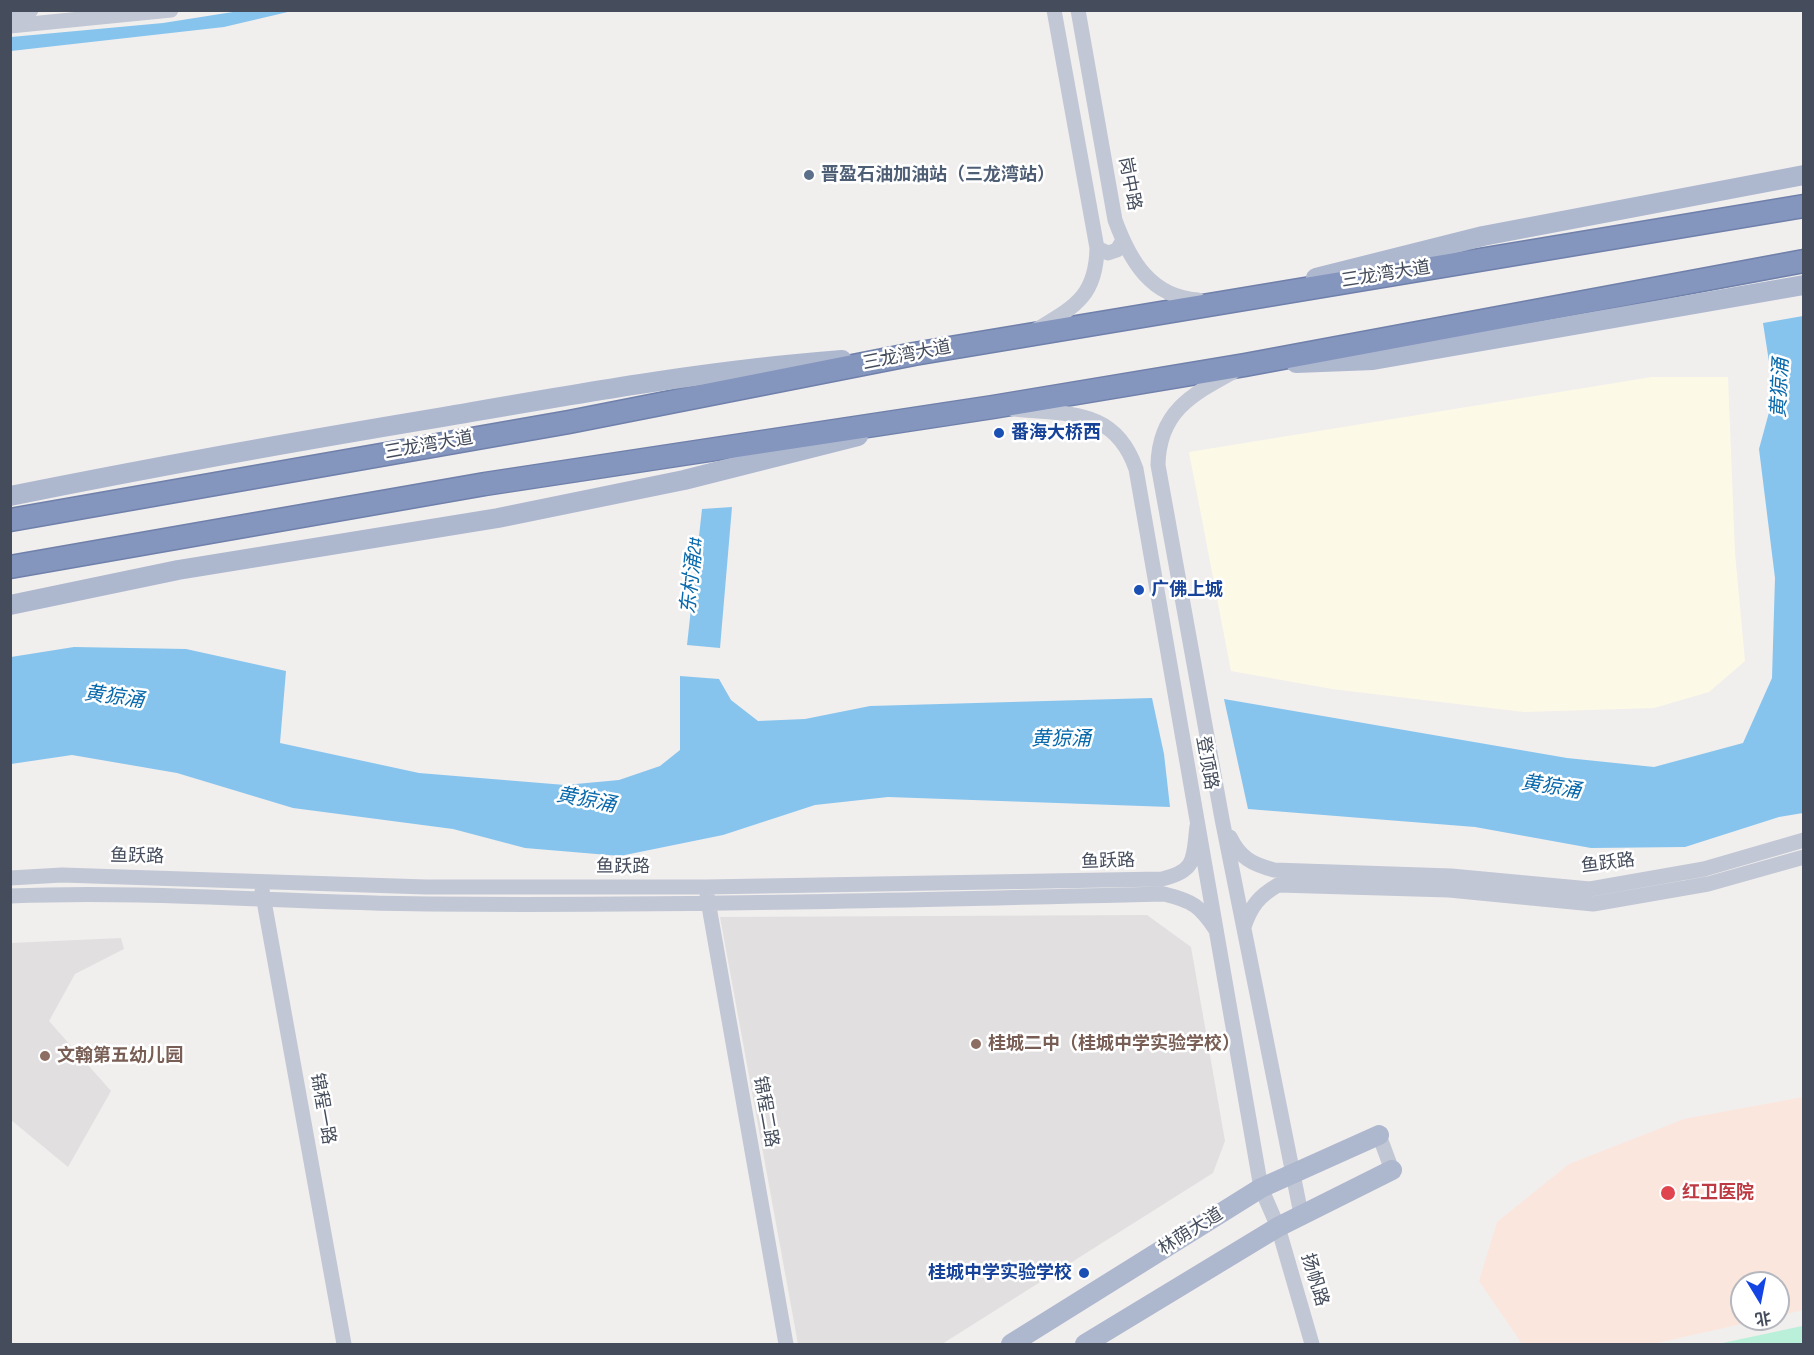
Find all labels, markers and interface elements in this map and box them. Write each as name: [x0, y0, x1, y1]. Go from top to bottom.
street label: 岗中路: [1113, 155, 1145, 213]
place label: 晋盈石油加油站（三龙湾站）: [821, 164, 1055, 186]
marker: 晋盈石油加油站（三龙湾站）: [802, 168, 816, 182]
street label: 三龙湾大道: [1340, 257, 1432, 293]
street label: 三龙湾大道: [861, 337, 953, 375]
water label: 黄猄涌: [1767, 357, 1795, 419]
place label: 番海大桥西: [1011, 422, 1101, 444]
marker: 番海大桥西: [992, 426, 1006, 440]
street label: 三龙湾大道: [383, 428, 475, 464]
water label: 东村涌2#: [677, 536, 709, 616]
place label: 广佛上城: [1151, 579, 1223, 601]
marker: 广佛上城: [1132, 583, 1146, 597]
water label: 黄猄涌: [83, 682, 145, 714]
water label: 黄猄涌: [1031, 728, 1091, 752]
street label: 登顶路: [1191, 735, 1221, 791]
water label: 黄猄涌: [1519, 771, 1583, 805]
water label: 黄猄涌: [554, 783, 618, 819]
street label: 鱼跃路: [110, 846, 164, 868]
street label: 鱼跃路: [1081, 850, 1135, 874]
street label: 鱼跃路: [1580, 850, 1636, 878]
street label: 鱼跃路: [596, 856, 650, 878]
place label: 桂城二中（桂城中学实验学校）: [988, 1033, 1240, 1055]
marker: 桂城二中（桂城中学实验学校）: [969, 1037, 983, 1051]
place label: 文翰第五幼儿园: [57, 1045, 183, 1067]
marker: 文翰第五幼儿园: [38, 1049, 52, 1063]
street label: 锦程一路: [305, 1072, 339, 1146]
street label: 锦程二路: [748, 1075, 782, 1149]
place label: 红卫医院: [1682, 1182, 1754, 1204]
marker: 红卫医院: [1659, 1184, 1677, 1202]
street label: 林荫大道: [1155, 1204, 1227, 1260]
street label: 扬帆路: [1296, 1251, 1332, 1309]
place label: 桂城中学实验学校: [928, 1262, 1072, 1284]
marker: 桂城中学实验学校: [1077, 1266, 1091, 1280]
north arrow: [1730, 1271, 1790, 1331]
text: 北: [1753, 1307, 1772, 1328]

